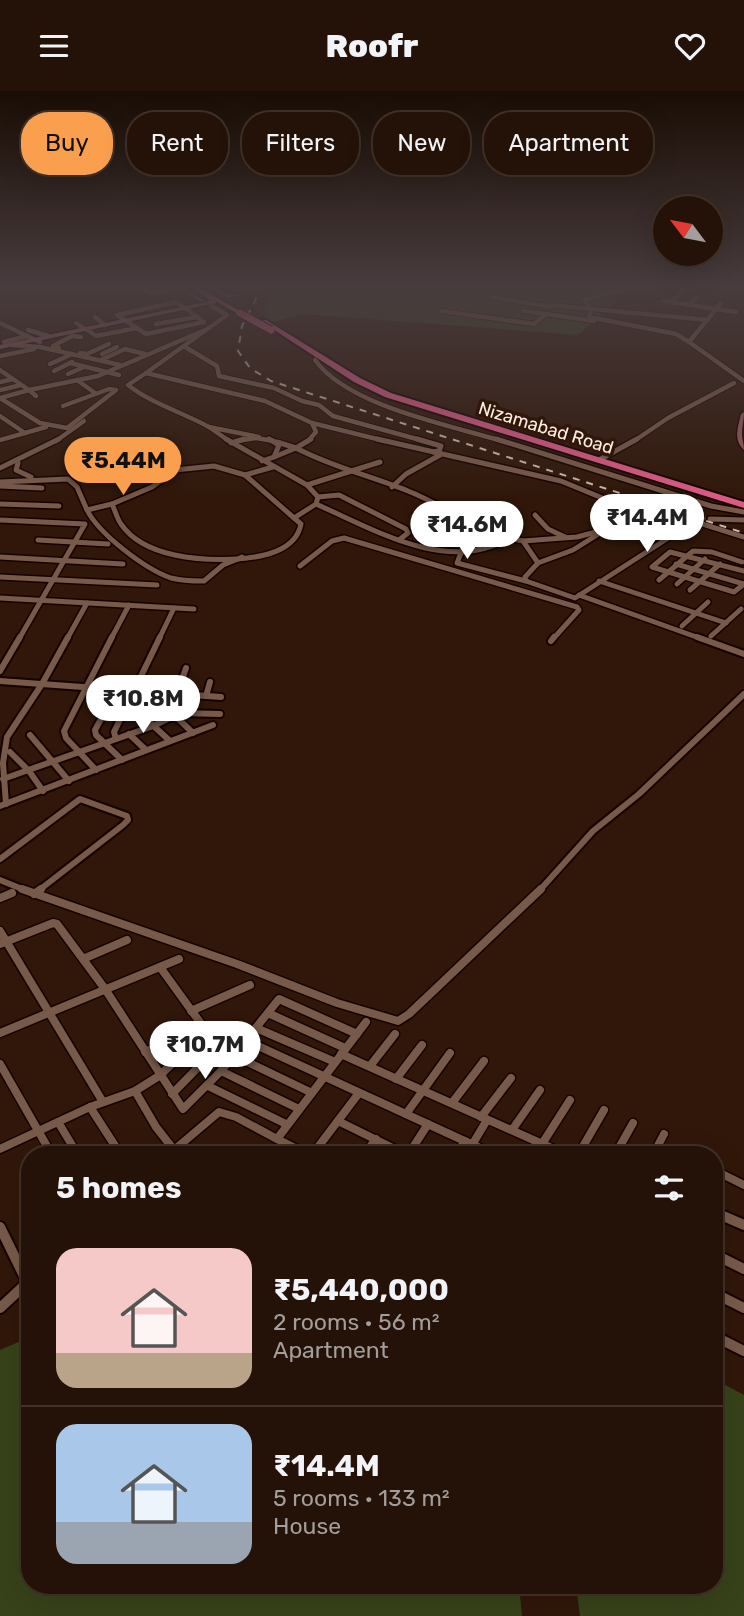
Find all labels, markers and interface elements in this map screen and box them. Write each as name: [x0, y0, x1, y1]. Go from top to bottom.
icon: menu: [35, 27, 73, 65]
text: Roofr: [326, 27, 418, 65]
icon: heart: [671, 27, 709, 65]
chip: Buy: [21, 112, 113, 175]
chip: Rent: [127, 112, 228, 175]
chip: Filters: [242, 112, 359, 175]
chip: New: [373, 112, 470, 175]
chip: Apartment: [484, 112, 653, 175]
north arrow: [653, 196, 723, 266]
map controls: [653, 196, 723, 266]
street label: Nizamabad Road: [476, 397, 616, 459]
pin: ₹5.44M: [66, 437, 180, 497]
text: ₹5.44M: [80, 446, 166, 474]
pin: ₹14.4M: [590, 495, 704, 554]
pin: ₹14.6M: [410, 501, 524, 561]
text: ₹14.4M: [606, 503, 688, 531]
text: ₹14.6M: [426, 510, 508, 538]
pin: ₹10.8M: [86, 675, 200, 735]
text: ₹10.8M: [102, 684, 184, 712]
pin: ₹10.7M: [148, 1021, 262, 1081]
text: ₹10.7M: [166, 1030, 244, 1058]
icon: filters: [650, 1169, 688, 1207]
text: 5 homes: [56, 1170, 182, 1206]
text: ₹5,440,000: [273, 1272, 449, 1308]
icon: home: [112, 1276, 196, 1360]
text: 2 rooms · 56 m²: [273, 1308, 440, 1336]
text: Apartment: [273, 1336, 389, 1364]
text: ₹14.4M: [273, 1448, 380, 1484]
icon: home: [112, 1452, 196, 1536]
text: 5 rooms · 133 m²: [273, 1484, 450, 1512]
text: House: [273, 1512, 341, 1540]

